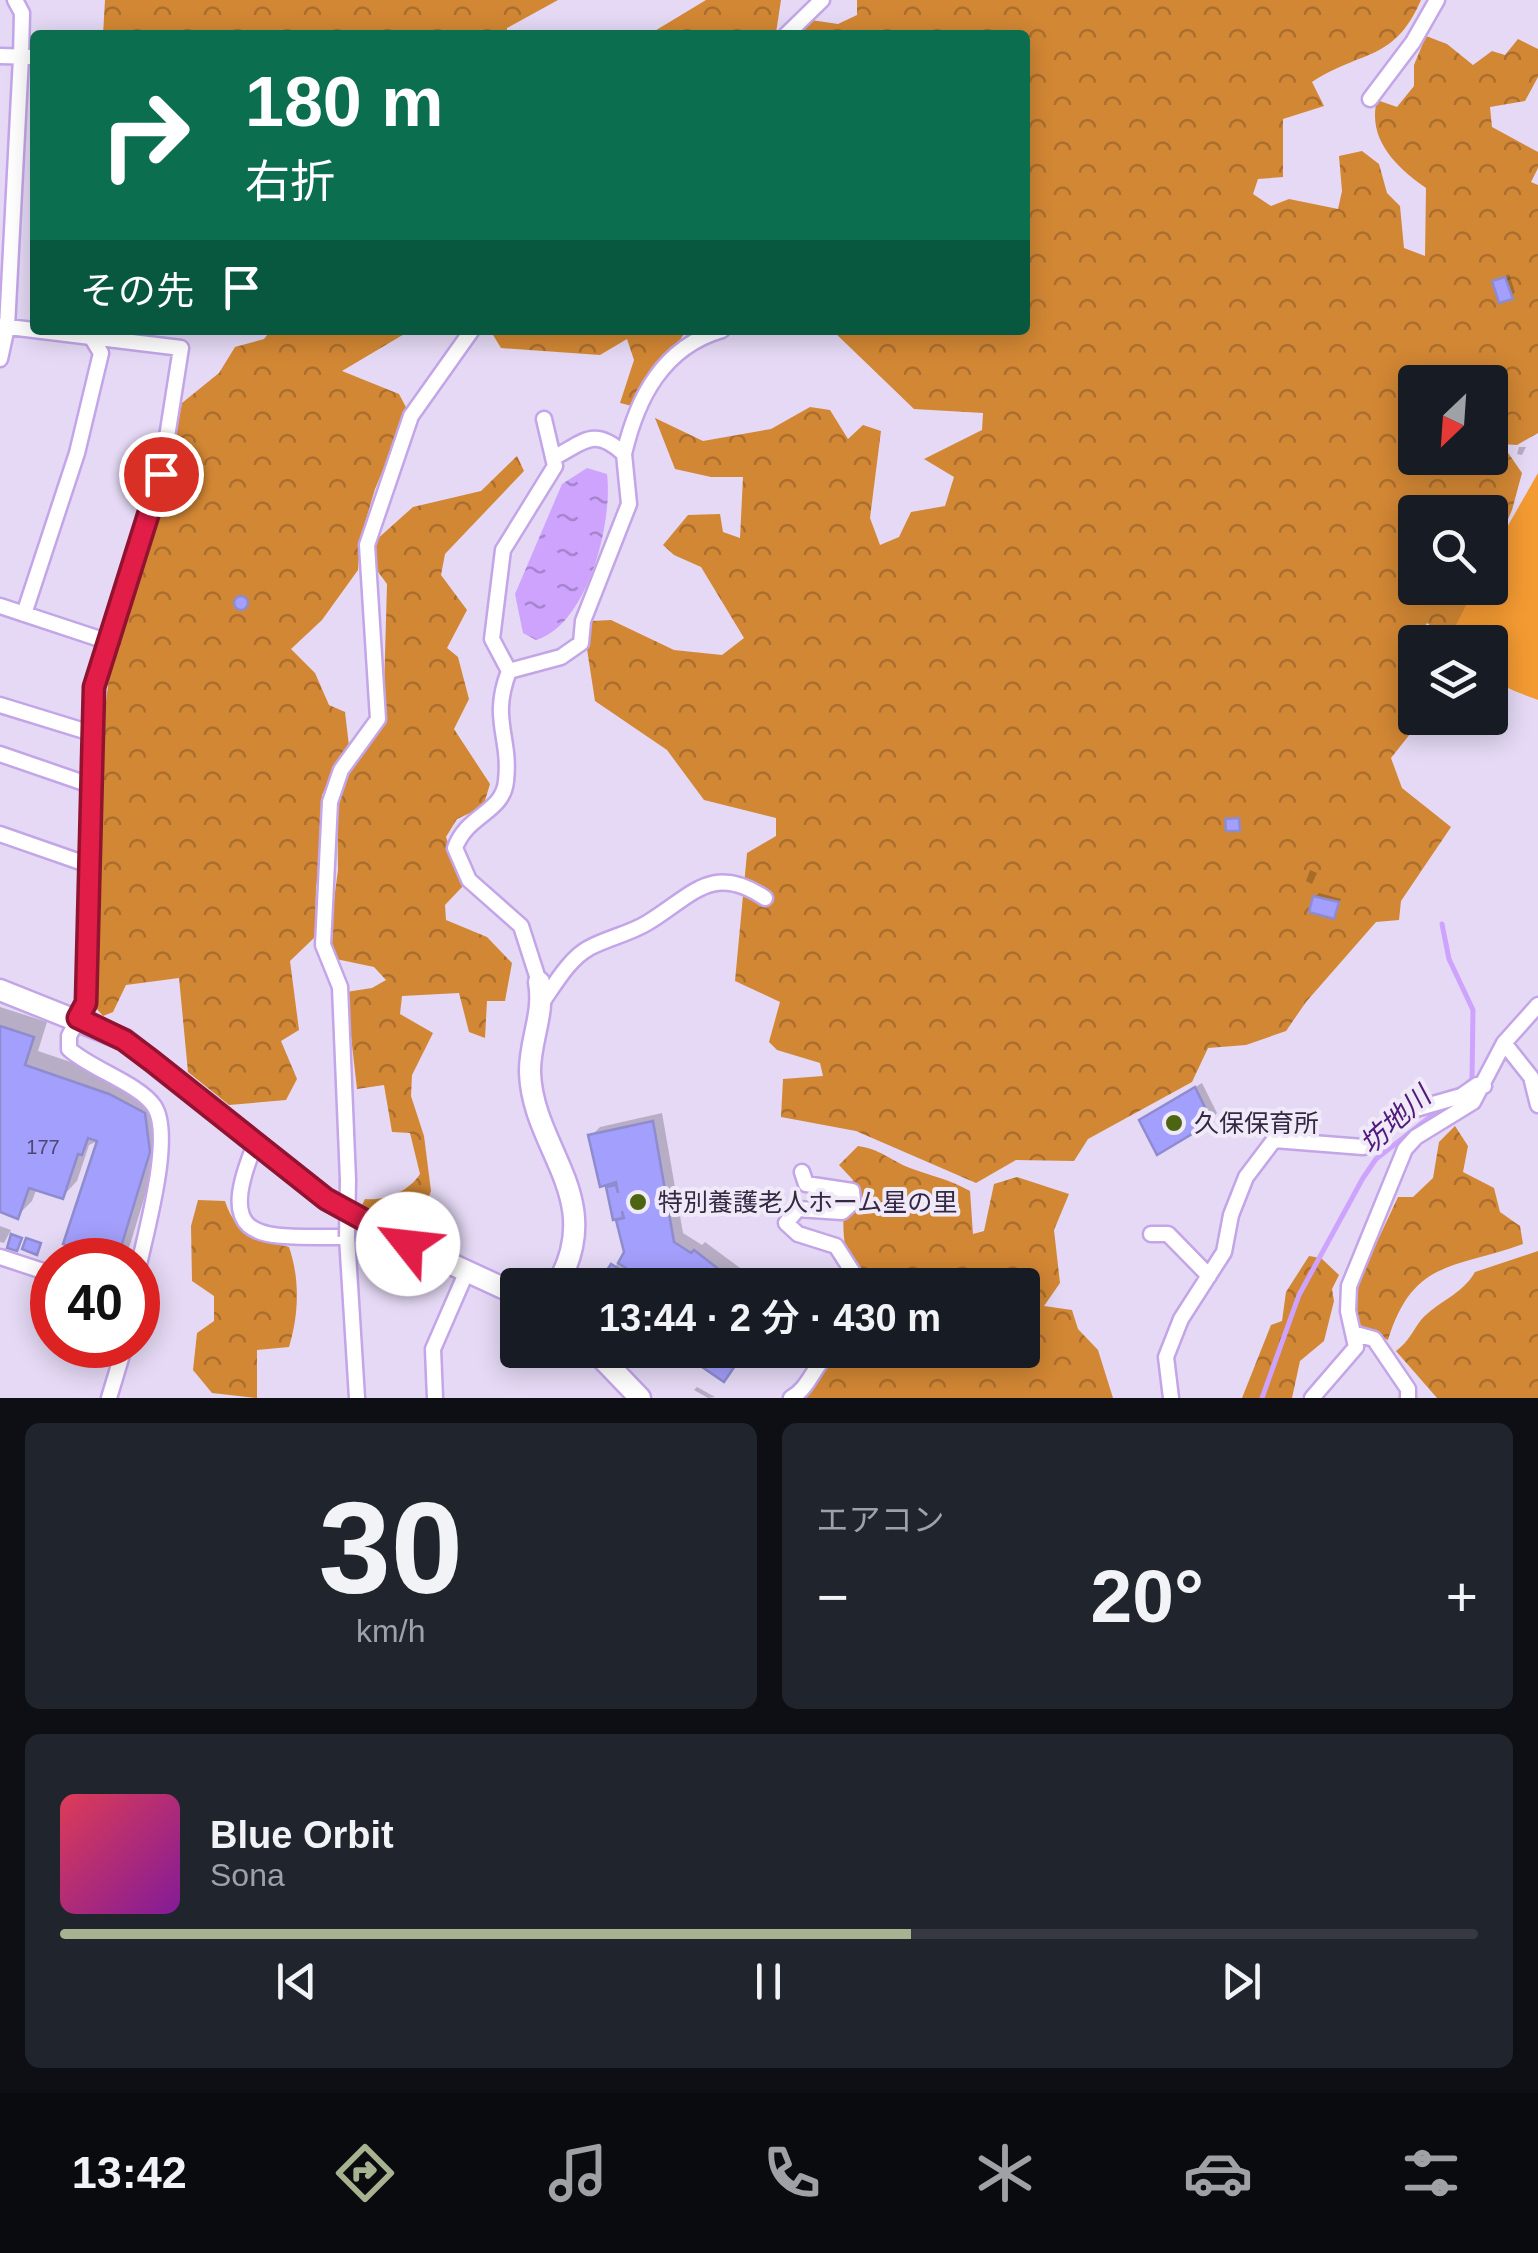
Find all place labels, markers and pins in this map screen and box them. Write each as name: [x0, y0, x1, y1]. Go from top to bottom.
pin: [119, 432, 204, 517]
place label: 久保保育所: [1194, 1109, 1319, 1137]
marker: 久保保育所: [1163, 1112, 1185, 1134]
place label: 特別養護老人ホーム星の里: [658, 1188, 957, 1216]
marker: 特別養護老人ホーム星の里: [627, 1191, 649, 1213]

